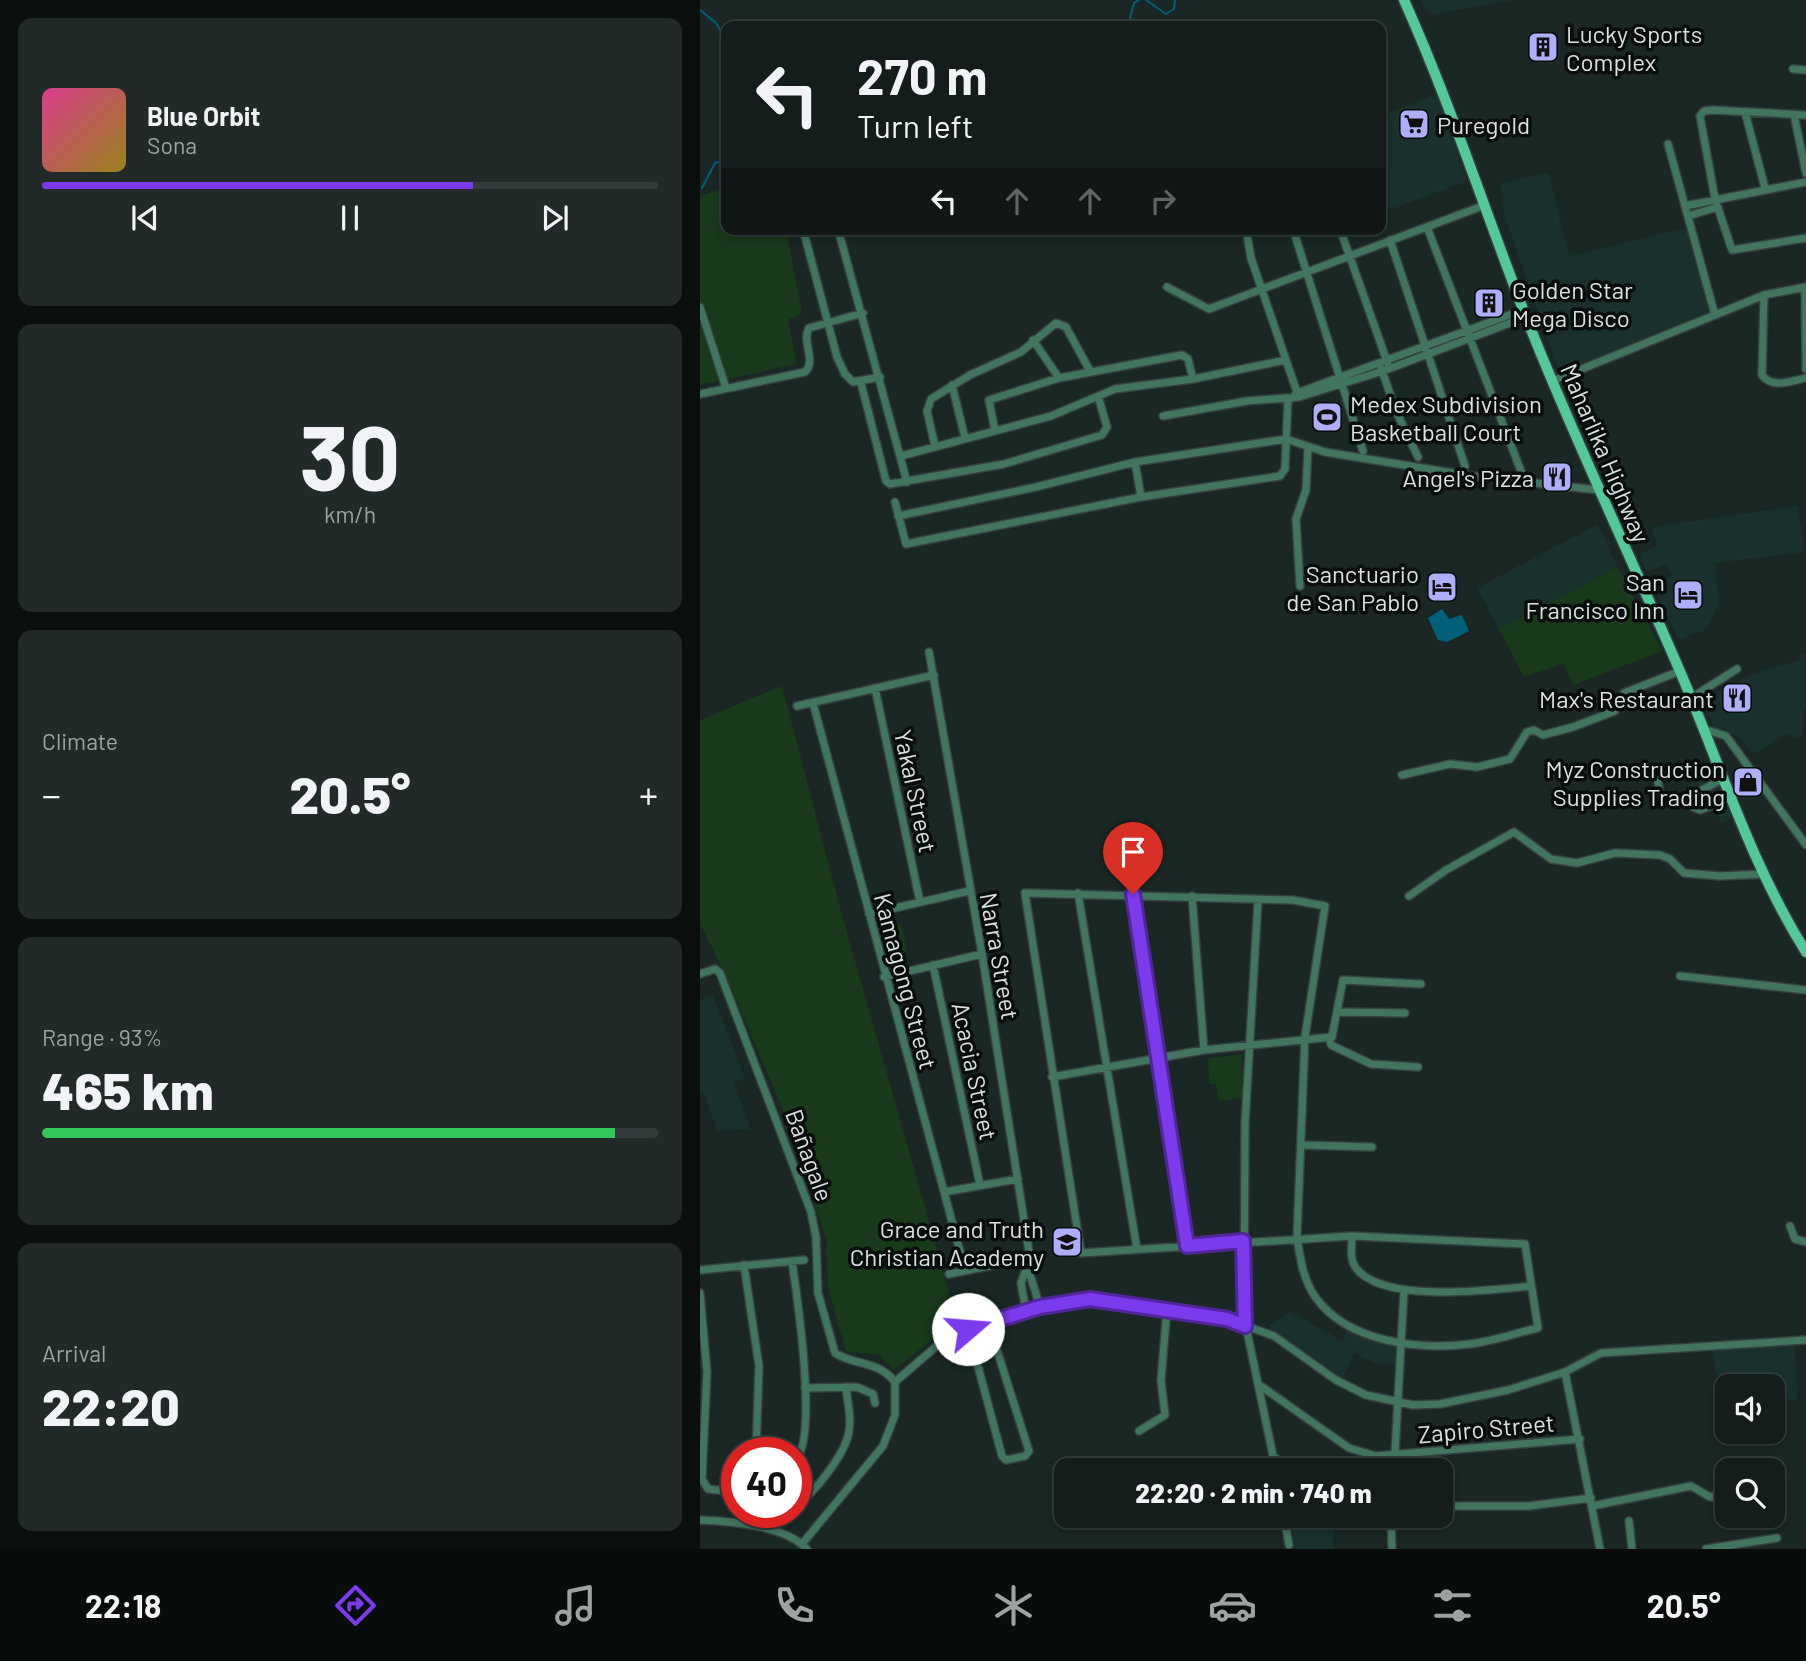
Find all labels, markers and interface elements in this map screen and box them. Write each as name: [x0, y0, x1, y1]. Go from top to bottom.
place label: Lucky Sports Complex: [1566, 19, 1702, 76]
building icon: Lucky Sports Complex: [1526, 30, 1560, 64]
text: 270 m: [857, 46, 987, 105]
icon: left: [742, 49, 833, 140]
text: Blue Orbit: [147, 100, 260, 131]
text: Turn left: [857, 106, 974, 144]
supermarket icon: Puregold: [1397, 107, 1431, 141]
place label: Puregold: [1437, 110, 1530, 139]
text: Sona: [147, 131, 197, 159]
icon: left: [925, 182, 963, 220]
icon: ahead: [998, 182, 1036, 220]
icon: ahead: [1071, 182, 1109, 220]
icon: right: [1144, 182, 1182, 220]
icon: previous: [126, 199, 164, 237]
icon: pause: [331, 199, 369, 237]
icon: next: [536, 199, 574, 237]
place label: Golden Star Mega Disco: [1512, 275, 1633, 332]
building icon: Golden Star Mega Disco: [1472, 286, 1506, 320]
street label: Maharlika Highway: [1555, 359, 1657, 547]
place label: Medex Subdivision Basketball Court: [1350, 389, 1542, 446]
text: 30: [299, 400, 401, 509]
sports icon: Medex Subdivision Basketball Court: [1310, 400, 1344, 434]
restaurant icon: Angel's Pizza: [1540, 460, 1574, 494]
place label: Angel's Pizza: [1403, 463, 1534, 492]
text: km/h: [324, 500, 376, 528]
place label: Sanctuario de San Pablo: [1286, 559, 1419, 616]
place label: San Francisco Inn: [1525, 567, 1665, 624]
hotel icon: Sanctuario de San Pablo: [1425, 570, 1459, 604]
hotel icon: San Francisco Inn: [1671, 578, 1705, 612]
restaurant icon: Max's Restaurant: [1720, 681, 1754, 715]
place label: Max's Restaurant: [1539, 684, 1714, 713]
text: Climate: [42, 727, 118, 755]
street label: Yakal Street: [889, 727, 943, 855]
place label: Myz Construction Supplies Trading: [1546, 754, 1725, 811]
text: 20.5°: [289, 762, 411, 824]
shop icon: Myz Construction Supplies Trading: [1731, 765, 1765, 799]
text: −: [42, 771, 61, 817]
text: +: [639, 771, 658, 817]
pin: [1103, 822, 1163, 894]
icon: arrive: [1114, 833, 1152, 871]
street label: Kamagong Street: [869, 890, 943, 1072]
street label: Narra Street: [975, 890, 1025, 1022]
street label: Acacia Street: [946, 999, 1004, 1143]
text: Range · 93%: [42, 1023, 162, 1051]
text: 465 km: [42, 1058, 214, 1120]
street label: Bañagale: [780, 1105, 840, 1205]
place label: Grace and Truth Christian Academy: [850, 1214, 1044, 1271]
school or university icon: Grace and Truth Christian Academy: [1050, 1225, 1084, 1259]
position arrow: [931, 1292, 1005, 1366]
text: Arrival: [42, 1339, 106, 1367]
text: 22:20: [42, 1374, 180, 1436]
map controls: [1715, 1374, 1785, 1528]
button: sound: [1715, 1374, 1785, 1444]
street label: Zapiro Street: [1417, 1408, 1555, 1448]
speed limit sign: 40: [721, 1437, 812, 1528]
button: search: [1715, 1458, 1785, 1528]
text: 22:20 · 2 min · 740 m: [1135, 1477, 1372, 1508]
icon: directions: [331, 1581, 380, 1630]
icon: music: [551, 1581, 600, 1630]
icon: phone: [770, 1581, 819, 1630]
icon: climate: [989, 1581, 1038, 1630]
icon: car: [1208, 1581, 1257, 1630]
icon: filters: [1428, 1581, 1477, 1630]
text: 22:18: [85, 1586, 161, 1624]
text: 20.5°: [1647, 1586, 1721, 1624]

